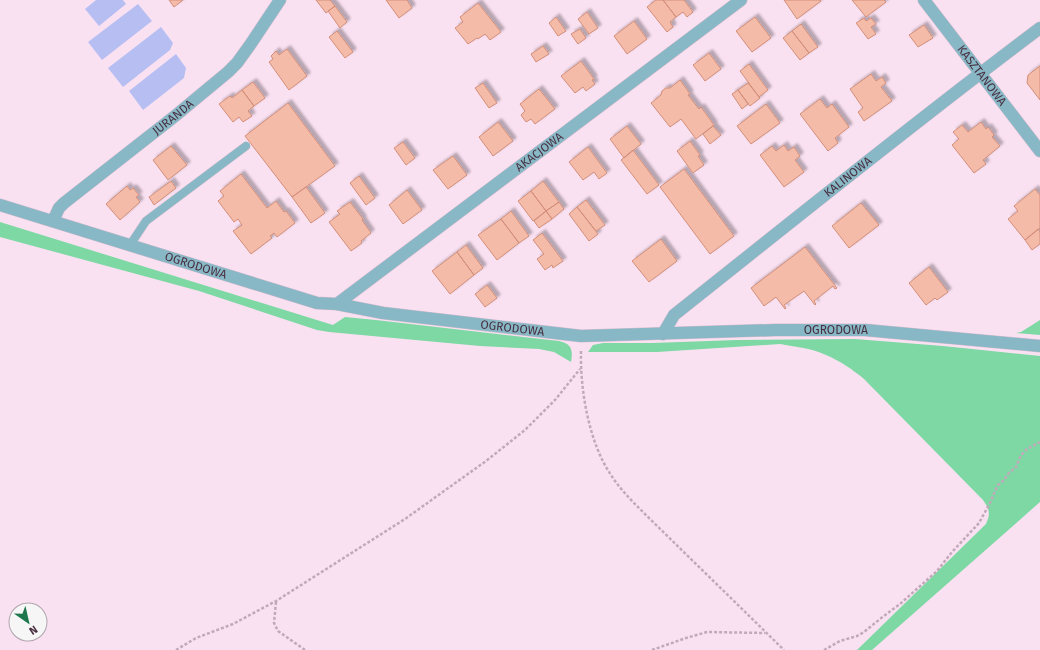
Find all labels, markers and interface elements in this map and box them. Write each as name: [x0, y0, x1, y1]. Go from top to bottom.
street label: KASZTANOWA: [954, 42, 1010, 108]
street label: JURANDA: [150, 97, 196, 138]
street label: AKACJOWA: [513, 129, 566, 174]
street label: KALINOWA: [821, 154, 874, 200]
street label: OGRODOWA: [163, 249, 229, 282]
street label: OGRODOWA: [480, 317, 545, 339]
street label: OGRODOWA: [804, 323, 868, 337]
north arrow: [8, 602, 48, 642]
text: N: [27, 622, 40, 637]

